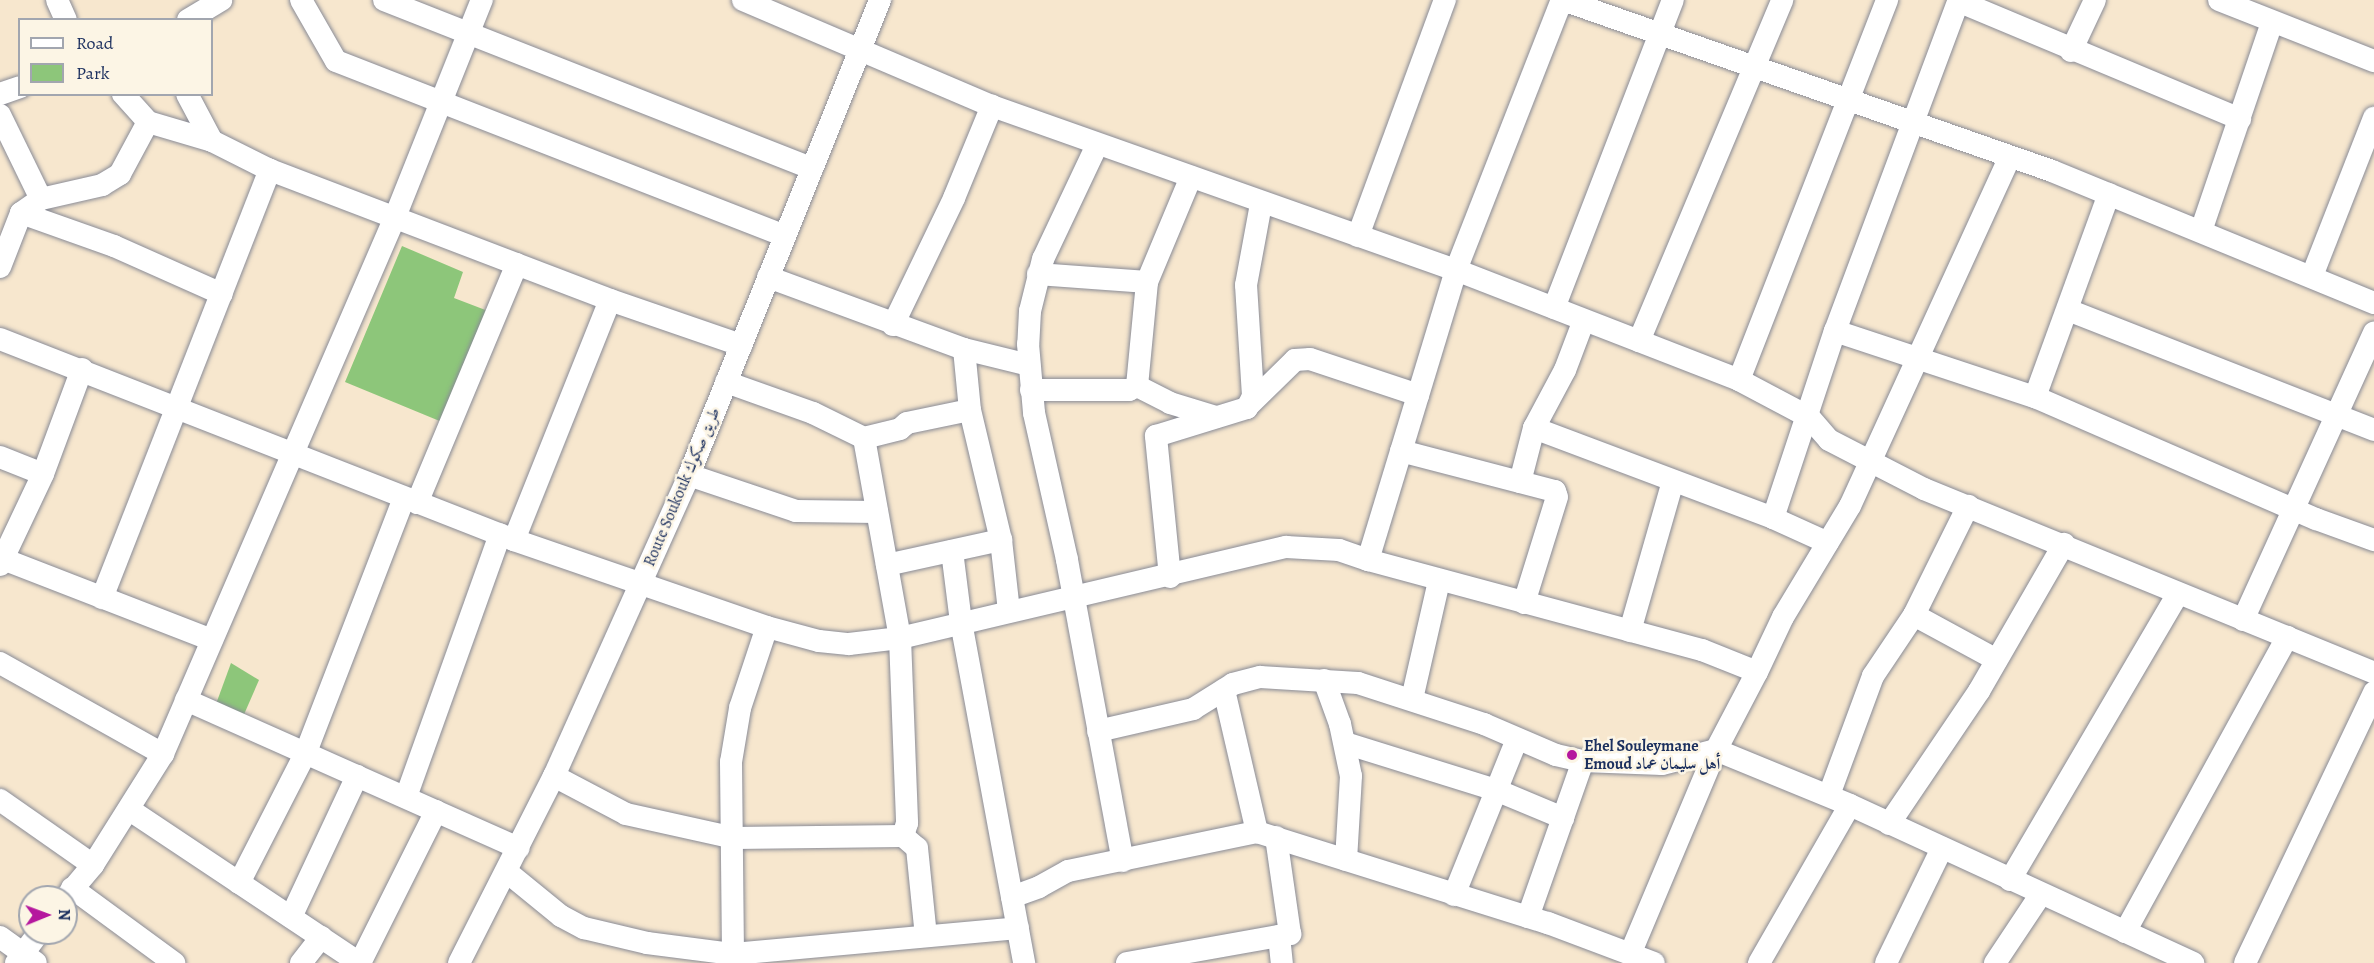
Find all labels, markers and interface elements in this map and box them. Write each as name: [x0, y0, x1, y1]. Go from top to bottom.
legend: [18, 18, 213, 96]
text: Road: [76, 31, 113, 55]
text: Park: [76, 61, 110, 85]
street label: Route Soukouk طريق صكوك: [640, 405, 724, 569]
place label: Ehel Souleymane Emoud أهل سليمان عماد: [1584, 736, 1720, 774]
marker: Ehel Souleymane Emoud أهل سليمان عماد: [1565, 748, 1579, 762]
north arrow: [18, 885, 78, 945]
text: N: [53, 909, 75, 921]

